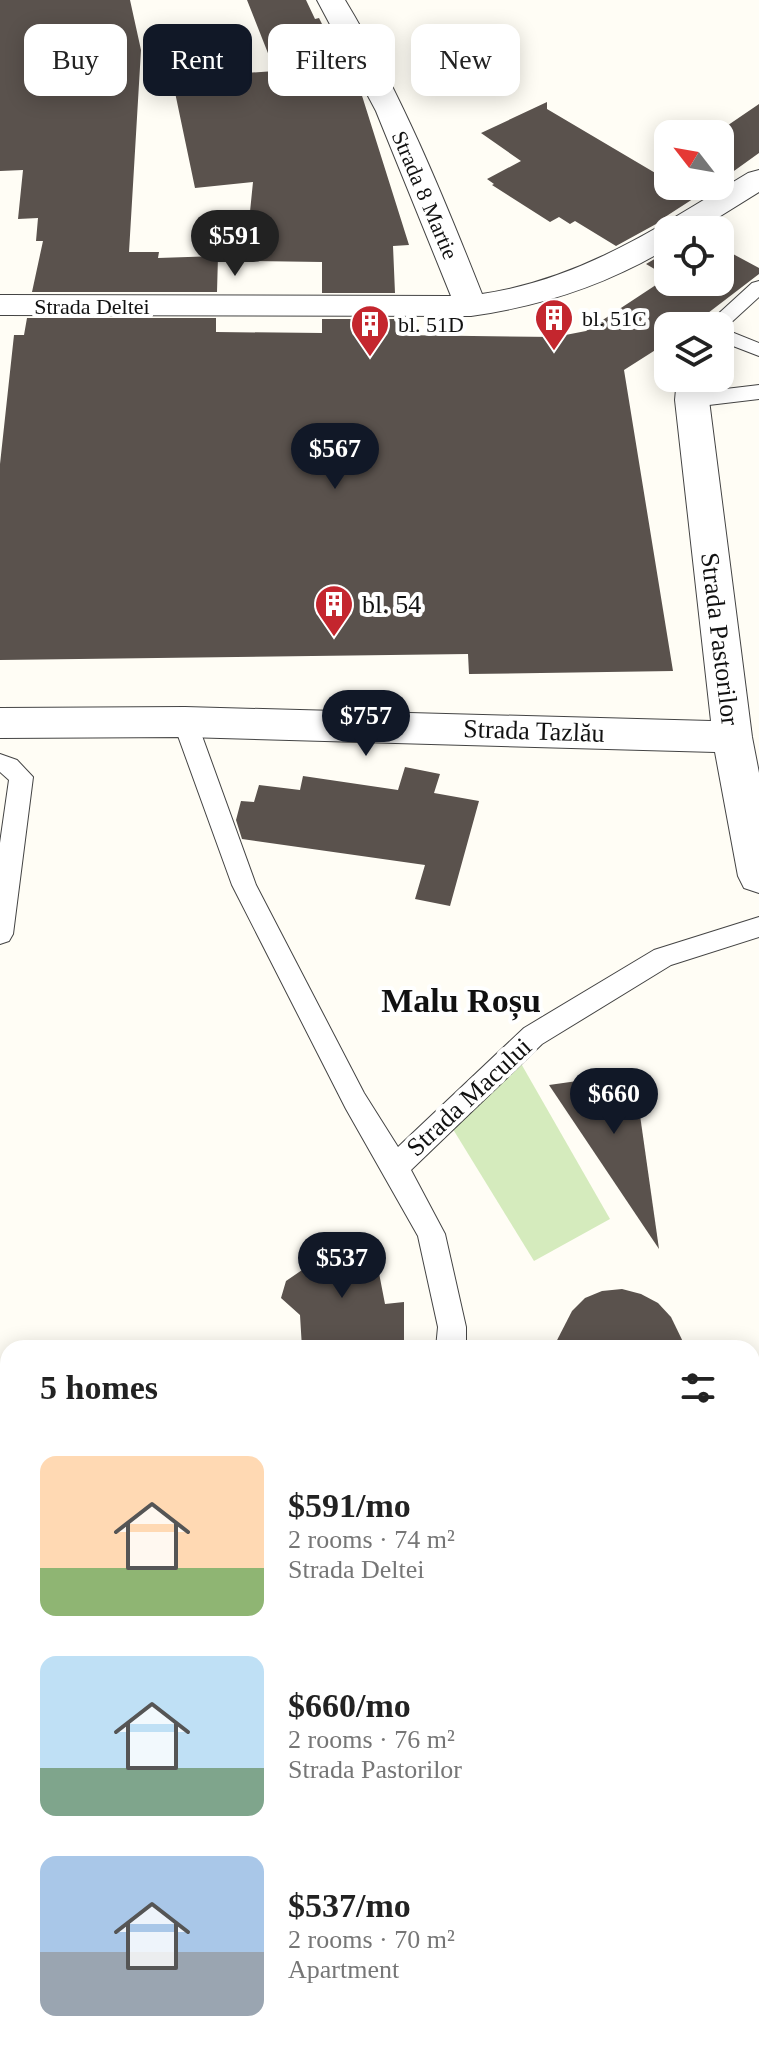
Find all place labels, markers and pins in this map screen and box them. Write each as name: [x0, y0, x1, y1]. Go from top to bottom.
pin: $591: [188, 210, 282, 278]
building icon: bl. 51C: [533, 297, 575, 352]
building icon: bl. 51D: [349, 303, 391, 358]
place label: bl. 51C: [582, 306, 647, 331]
place label: bl. 51D: [398, 312, 464, 337]
pin: $567: [288, 423, 382, 491]
building icon: bl. 54: [313, 583, 355, 638]
place label: bl. 54: [362, 590, 421, 619]
pin: $757: [319, 690, 413, 758]
pin: $660: [567, 1068, 661, 1136]
pin: $537: [295, 1232, 389, 1300]

